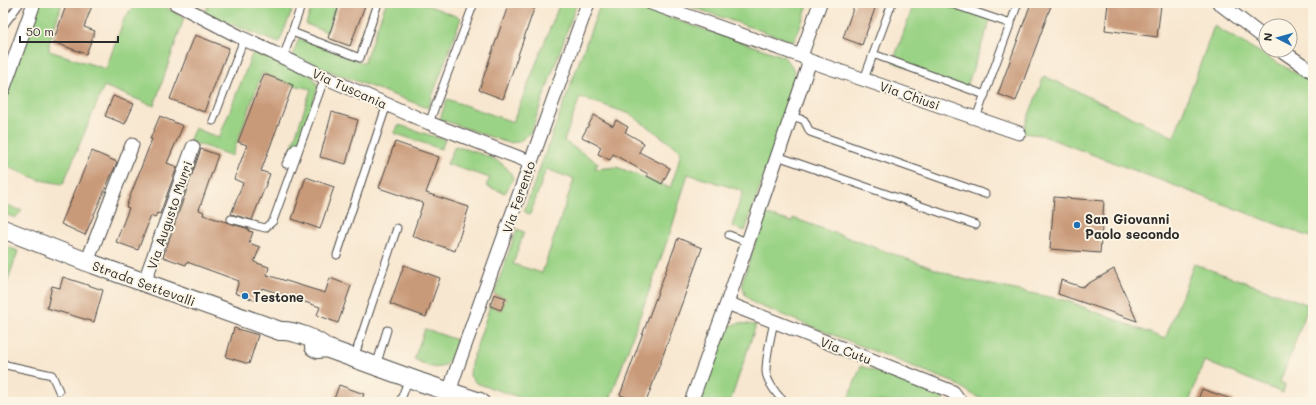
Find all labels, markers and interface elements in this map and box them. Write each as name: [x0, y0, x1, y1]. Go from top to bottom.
scale bar: [20, 18, 118, 44]
north arrow: [1258, 18, 1298, 58]
text: 50 m: [26, 23, 54, 39]
text: N: [1260, 32, 1275, 42]
street label: Via Tuscania: [310, 64, 390, 112]
street label: Via Chiusi: [878, 77, 942, 113]
street label: Via Augusto Murri: [142, 158, 196, 272]
street label: Via Ferento: [498, 158, 538, 235]
place label: San Giovanni Paolo secondo: [1085, 210, 1179, 242]
marker: San Giovanni Paolo secondo: [1072, 220, 1082, 230]
street label: Strada Settevalli: [90, 256, 198, 310]
place label: Testone: [253, 288, 304, 305]
marker: Testone: [240, 291, 250, 301]
street label: Via Cutu: [818, 332, 874, 368]

